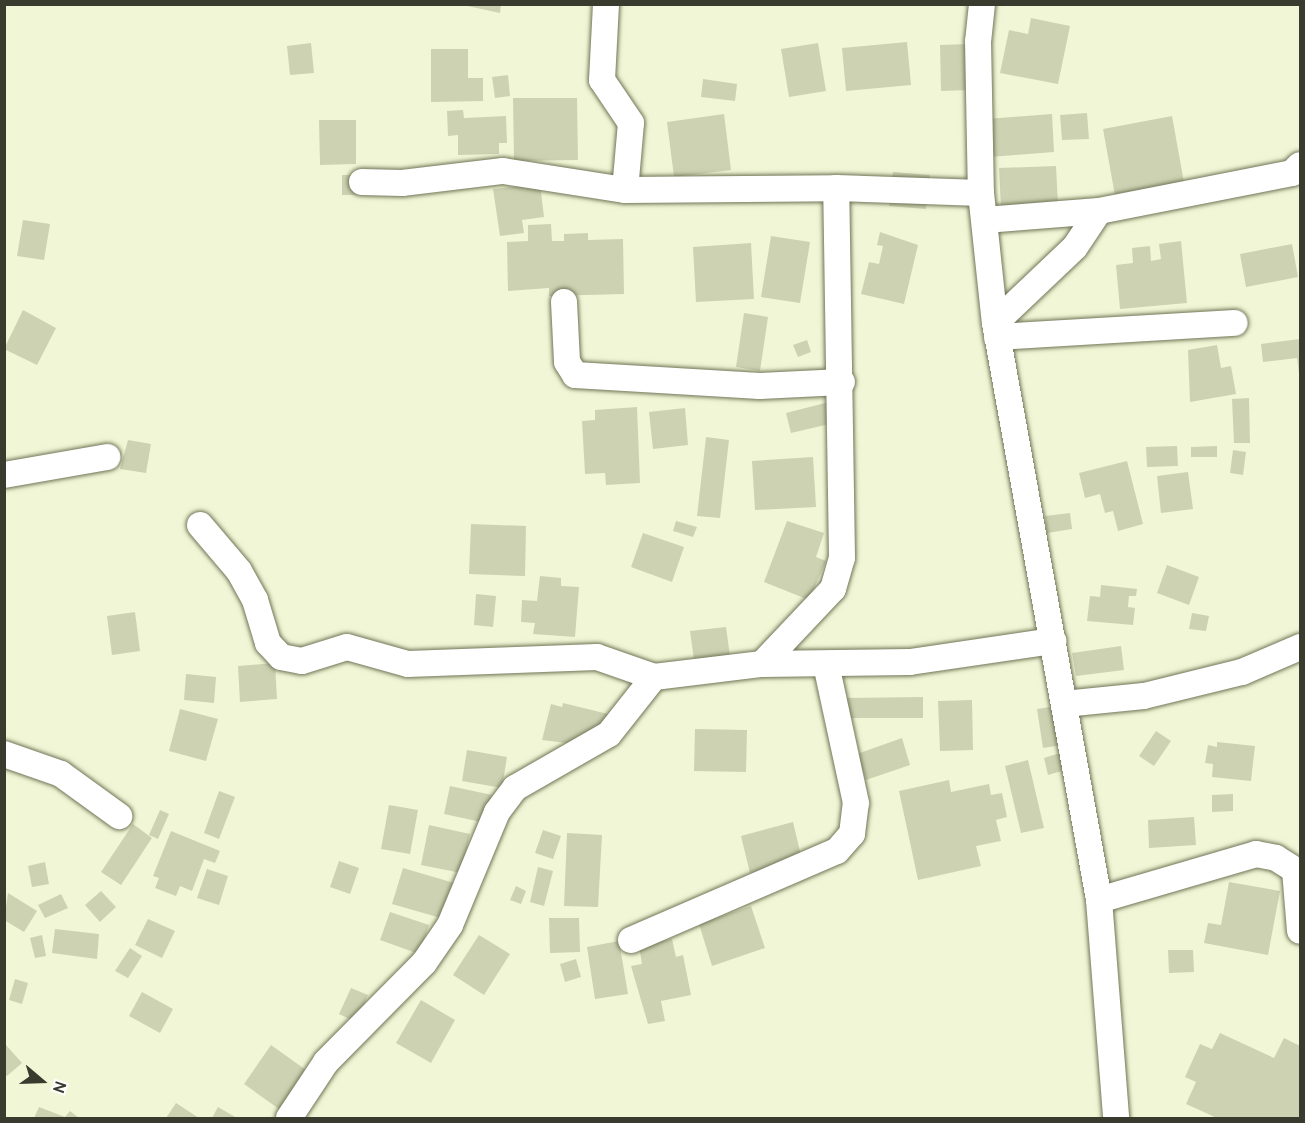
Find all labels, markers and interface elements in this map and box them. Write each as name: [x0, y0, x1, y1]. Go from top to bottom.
north arrow: [12, 1051, 72, 1111]
text: N: [49, 1079, 70, 1095]

